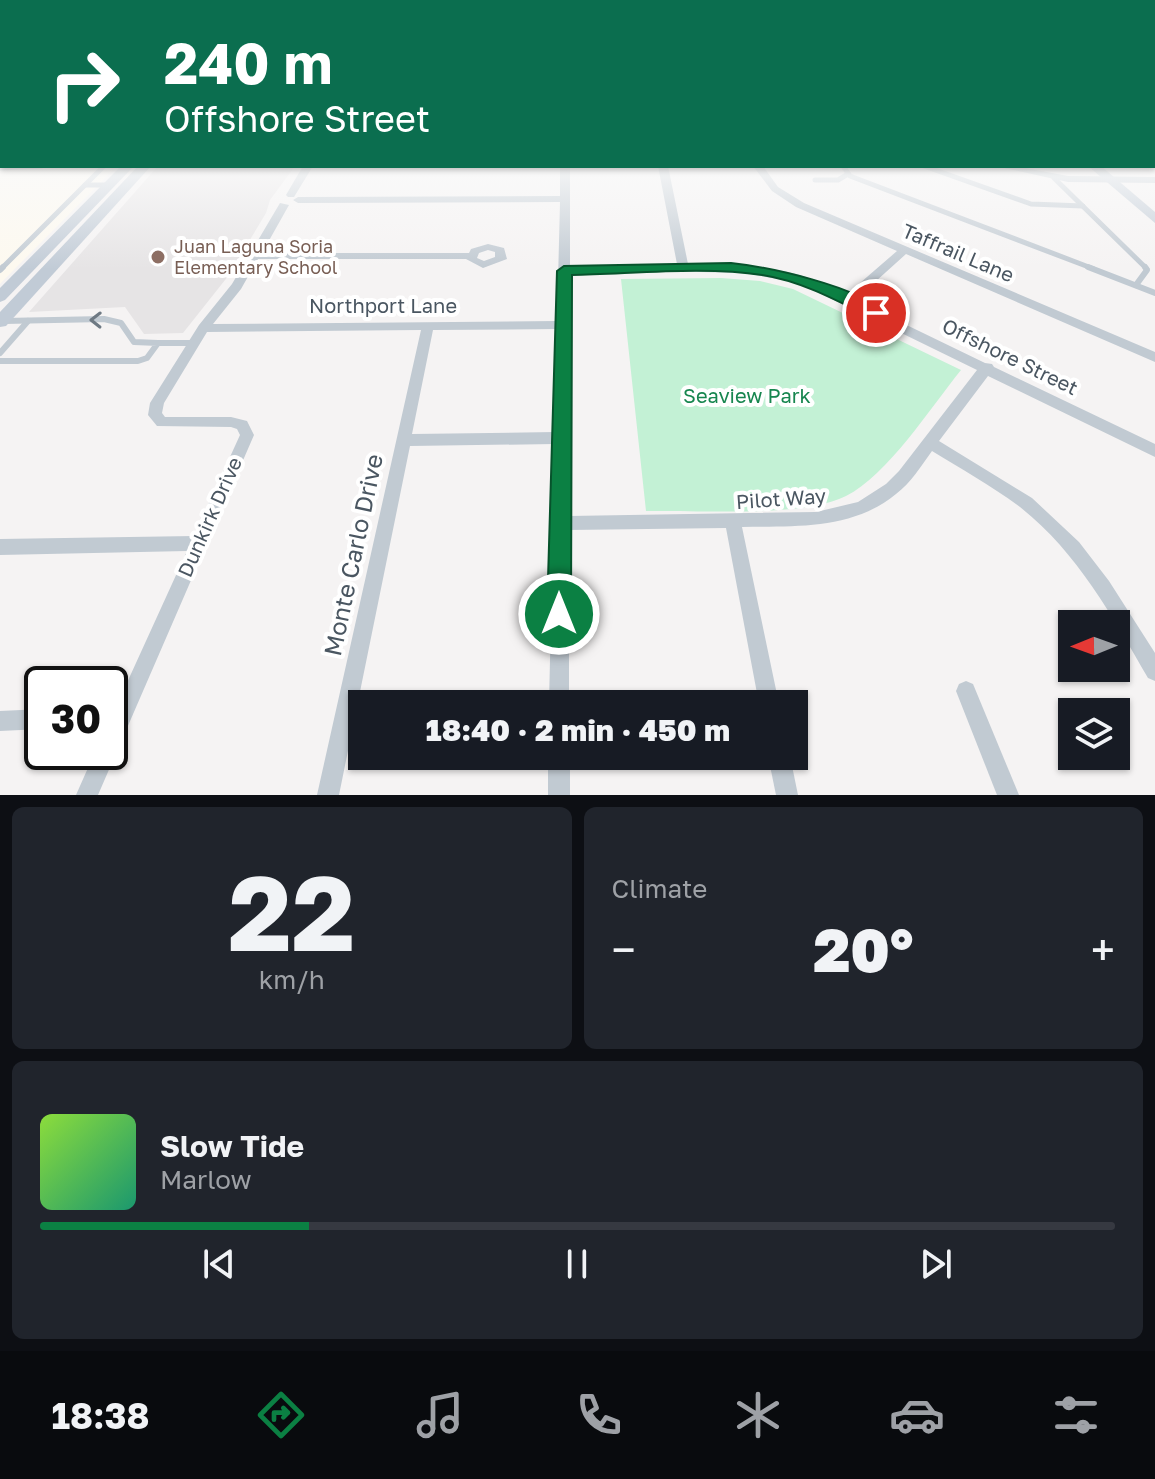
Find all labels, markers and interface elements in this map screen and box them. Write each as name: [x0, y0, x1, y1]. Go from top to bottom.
text: 240 m: [164, 29, 333, 96]
icon: right: [32, 32, 136, 136]
text: Offshore Street: [164, 97, 430, 140]
street label: Taffrail Lane: [899, 218, 1018, 286]
place label: Juan Laguna Soria Elementary School: [174, 235, 338, 278]
marker: Juan Laguna Soria Elementary School: [149, 248, 167, 266]
pin: [842, 279, 910, 347]
icon: arrive: [854, 291, 898, 335]
street label: Northport Lane: [309, 293, 457, 317]
one-way arrow: [89, 311, 102, 329]
street label: Offshore Street: [939, 313, 1082, 399]
park label: Seaview Park: [683, 383, 811, 407]
street label: Monte Carlo Drive: [317, 451, 388, 658]
street label: Dunkirk Drive: [172, 453, 246, 580]
street label: Pilot Way: [735, 483, 827, 513]
position arrow: [517, 572, 601, 656]
north arrow: [1058, 610, 1130, 682]
map controls: [1058, 610, 1130, 770]
speed limit sign: 30: [24, 666, 128, 770]
button: layers: [1058, 698, 1130, 770]
text: 18:40 · 2 min · 450 m: [426, 712, 730, 748]
text: 22: [228, 849, 355, 974]
text: Climate: [612, 873, 707, 904]
text: 20°: [813, 913, 913, 985]
text: −: [612, 923, 636, 976]
text: +: [1091, 923, 1115, 976]
text: km/h: [259, 964, 325, 995]
text: Slow Tide: [160, 1128, 304, 1164]
text: Marlow: [160, 1164, 252, 1195]
icon: previous: [197, 1242, 241, 1286]
icon: pause: [555, 1242, 599, 1286]
icon: next: [914, 1242, 958, 1286]
icon: directions: [253, 1387, 309, 1443]
icon: music: [412, 1387, 468, 1443]
icon: phone: [571, 1387, 627, 1443]
icon: climate: [730, 1387, 786, 1443]
icon: car: [889, 1387, 945, 1443]
icon: filters: [1048, 1387, 1104, 1443]
text: 18:38: [51, 1394, 150, 1437]

